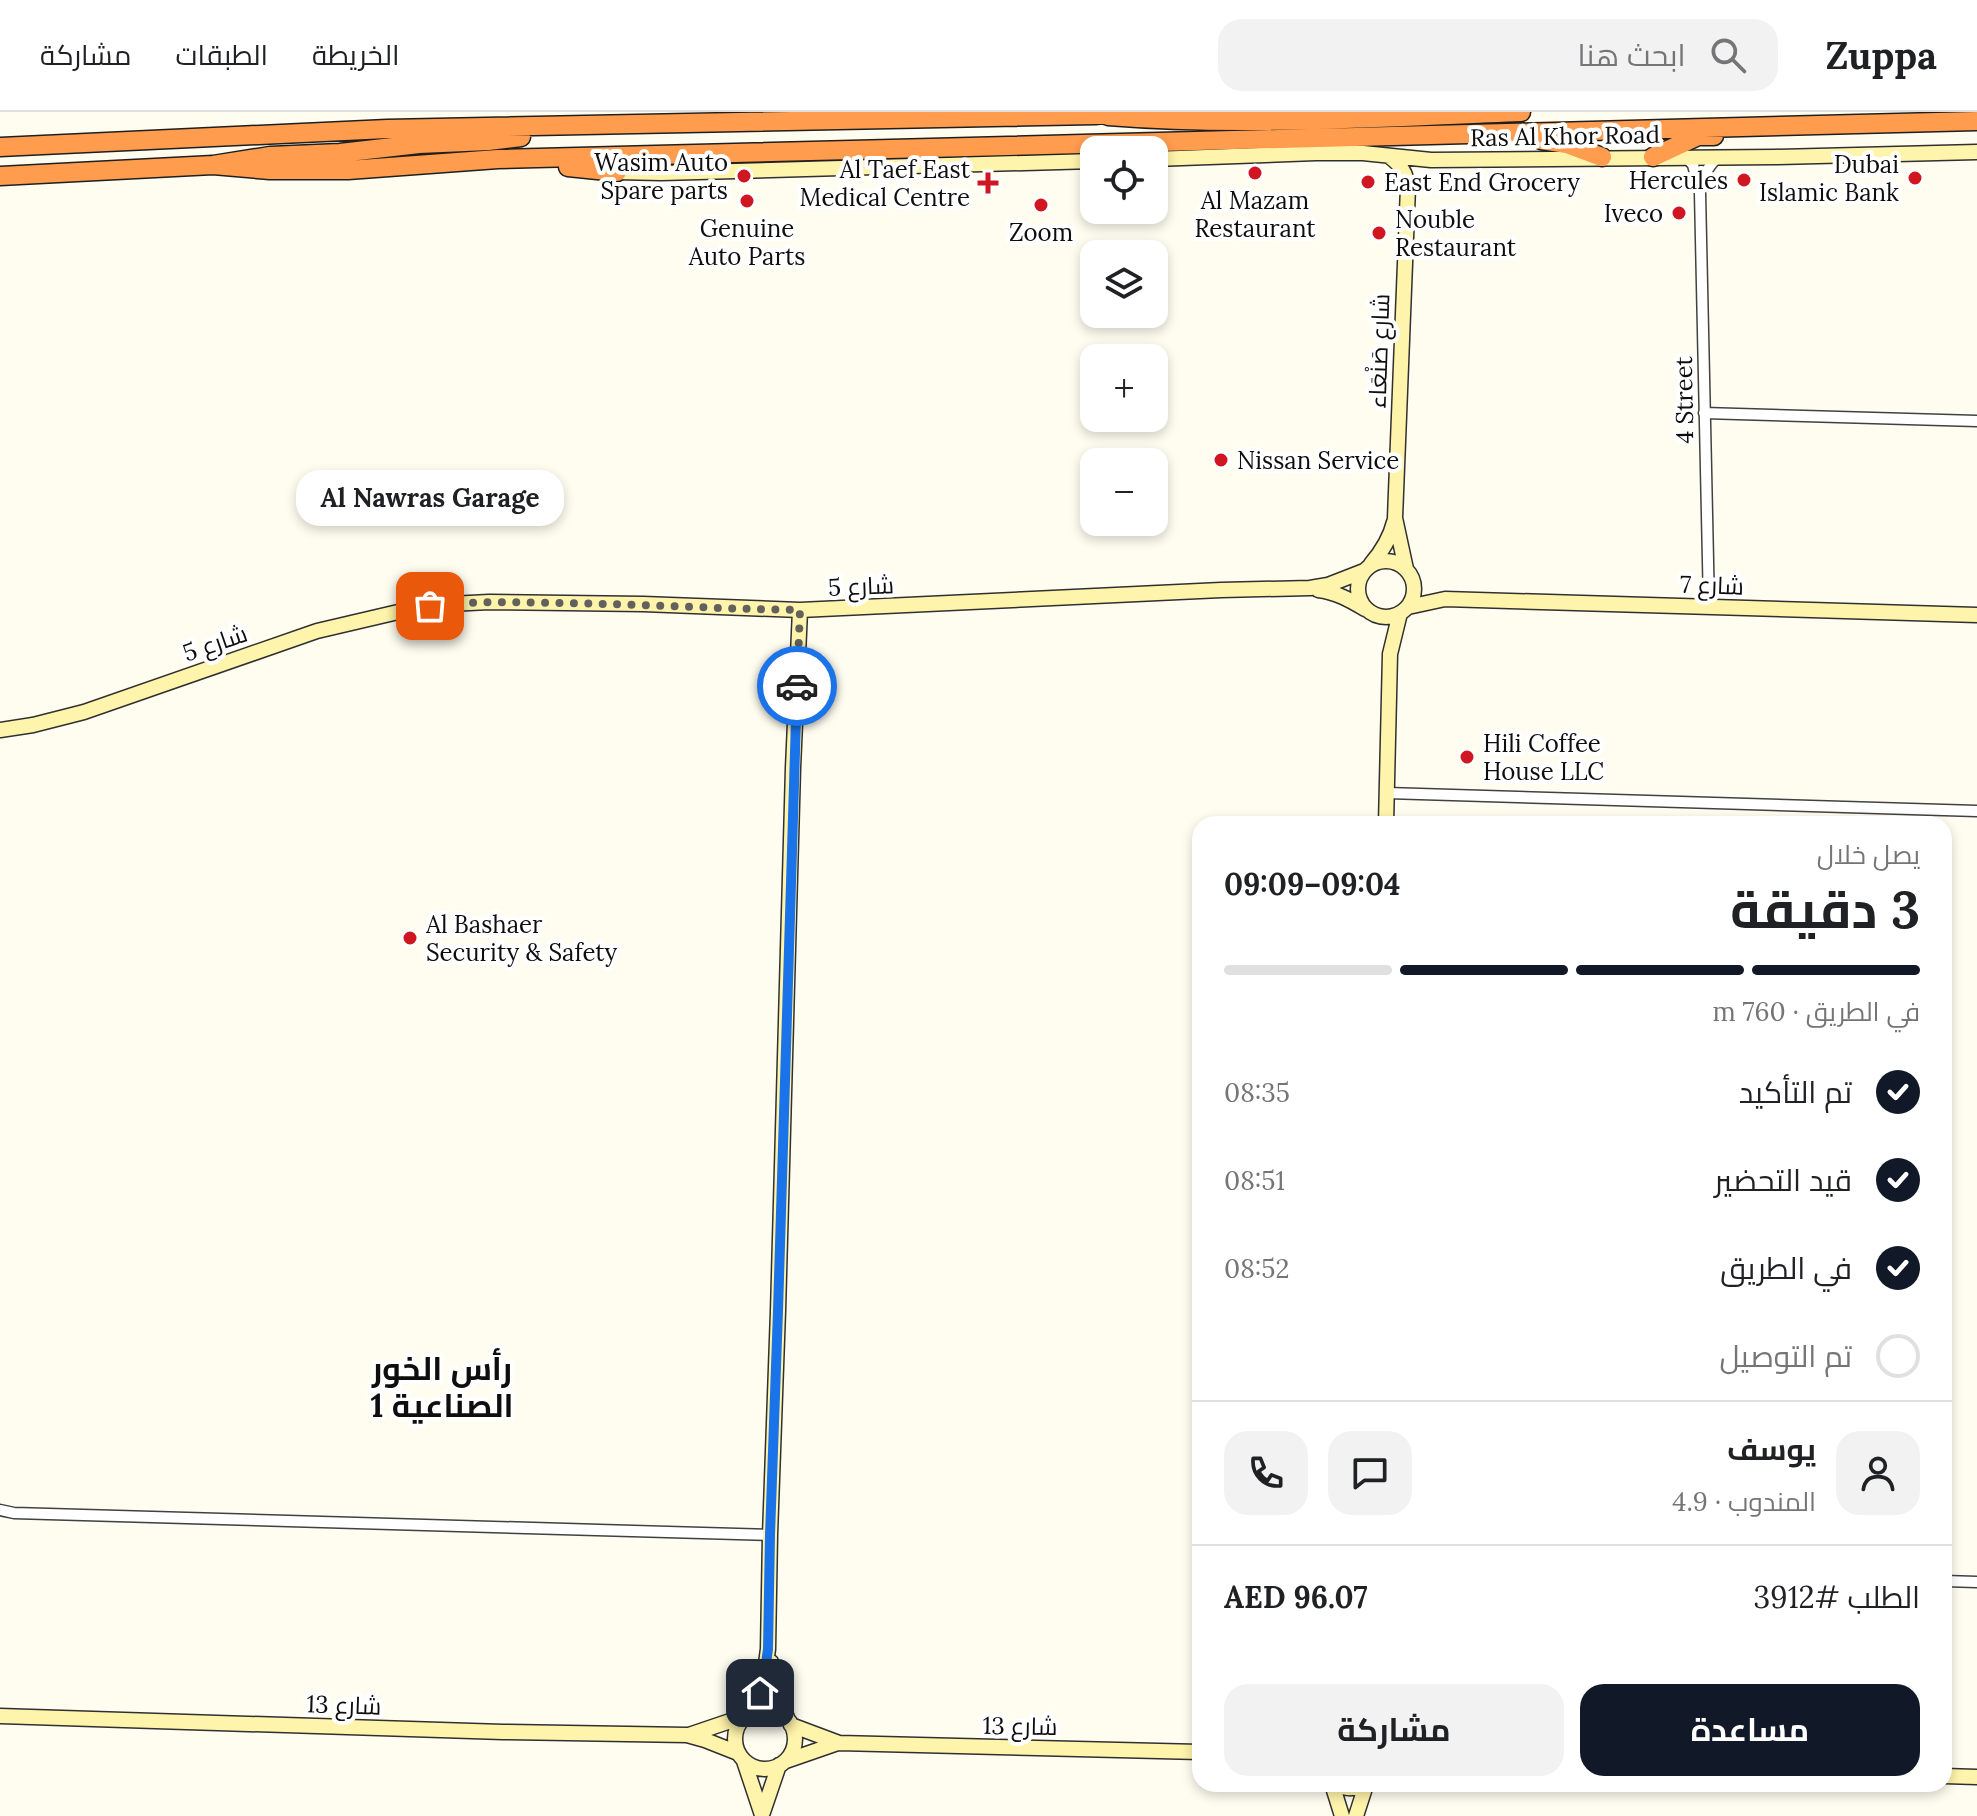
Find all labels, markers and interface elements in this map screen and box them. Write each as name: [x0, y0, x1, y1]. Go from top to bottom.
search box: [1218, 19, 1778, 91]
text: Zuppa: [1826, 31, 1937, 79]
icon: search: [1706, 33, 1750, 77]
text: ابحث هنا: [1577, 36, 1686, 74]
text: مشاركة: [40, 37, 131, 73]
text: الطبقات: [175, 37, 268, 73]
text: الخريطة: [312, 37, 399, 73]
street label: Ras Al Khor Road: [1470, 119, 1660, 153]
map controls: [1080, 136, 1168, 536]
button: locate: [1080, 136, 1168, 224]
place label: Wasim Auto Spare parts: [594, 147, 728, 206]
place label: Dubai Islamic Bank: [1759, 149, 1899, 208]
place label: Al Taef East Medical Centre: [800, 154, 971, 213]
marker: Al Mazam Restaurant: [1246, 164, 1264, 182]
place label: Hercules: [1629, 165, 1728, 196]
marker: Wasim Auto Spare parts: [735, 167, 753, 185]
place label: East End Grocery: [1384, 167, 1580, 198]
marker: Dubai Islamic Bank: [1906, 169, 1924, 187]
marker: Hercules: [1735, 171, 1753, 189]
marker: Al Taef East Medical Centre: [977, 172, 999, 194]
marker: East End Grocery: [1359, 173, 1377, 191]
place label: Al Mazam Restaurant: [1194, 185, 1316, 244]
marker: Genuine Auto Parts: [738, 192, 756, 210]
marker: Zoom: [1032, 196, 1050, 214]
place label: Iveco: [1604, 198, 1663, 229]
place label: Nouble Restaurant: [1395, 204, 1517, 263]
marker: Iveco: [1670, 204, 1688, 222]
place label: Genuine Auto Parts: [688, 213, 805, 272]
place label: Zoom: [1009, 217, 1073, 248]
marker: Nouble Restaurant: [1370, 224, 1388, 242]
button: layers: [1080, 240, 1168, 328]
street label: شارع صَنْعَاء: [1362, 293, 1397, 409]
button: +: [1080, 344, 1168, 432]
street label: 4 Street: [1668, 355, 1700, 444]
place label: Nissan Service: [1237, 445, 1399, 476]
button: −: [1080, 448, 1168, 536]
marker: Nissan Service: [1212, 451, 1230, 469]
callout: Al Nawras Garage: [296, 470, 564, 526]
text: Al Nawras Garage: [320, 481, 540, 514]
street label: شارع 7: [1679, 568, 1744, 603]
street label: شارع 5: [828, 569, 895, 604]
pin: [396, 572, 464, 640]
icon: bag: [408, 584, 452, 628]
street label: شارع 5: [179, 618, 252, 669]
courier: [757, 646, 837, 726]
icon: car: [775, 664, 819, 708]
place label: Hili Coffee House LLC: [1483, 728, 1604, 787]
marker: Hili Coffee House LLC: [1458, 748, 1476, 766]
text: يصل خلال: [1817, 838, 1920, 871]
text: 09:04–09:09: [1224, 865, 1400, 903]
text: 3 دقيقة: [1730, 876, 1920, 942]
place label: Al Bashaer Security & Safety: [425, 909, 618, 968]
marker: Al Bashaer Security & Safety: [401, 929, 419, 947]
text: في الطريق · 760 m: [1712, 995, 1920, 1028]
icon: check: [1876, 1070, 1920, 1114]
text: تم التأكيد: [1739, 1073, 1852, 1111]
text: 08:35: [1224, 1076, 1290, 1109]
icon: check: [1876, 1158, 1920, 1202]
text: قيد التحضير: [1714, 1161, 1852, 1199]
text: 08:51: [1224, 1164, 1285, 1197]
icon: check: [1876, 1246, 1920, 1290]
text: في الطريق: [1720, 1249, 1852, 1287]
text: 08:52: [1224, 1252, 1289, 1285]
text: تم التوصيل: [1719, 1337, 1852, 1375]
district label: رأس الخور الصناعية 1: [370, 1348, 514, 1426]
text: يوسف: [1727, 1430, 1816, 1468]
button: phone: [1224, 1431, 1308, 1515]
button: chat: [1328, 1431, 1412, 1515]
button: person: [1836, 1431, 1920, 1515]
text: المندوب · 4.9: [1672, 1485, 1816, 1518]
text: AED 96.07: [1224, 1578, 1368, 1616]
text: الطلب #3912: [1754, 1578, 1920, 1616]
pin: [726, 1659, 794, 1727]
icon: home: [738, 1671, 782, 1715]
button: مشاركة: [1224, 1684, 1564, 1776]
button: مساعدة: [1580, 1684, 1920, 1776]
street label: شارع 13: [306, 1688, 382, 1723]
street label: شارع 13: [982, 1710, 1058, 1743]

